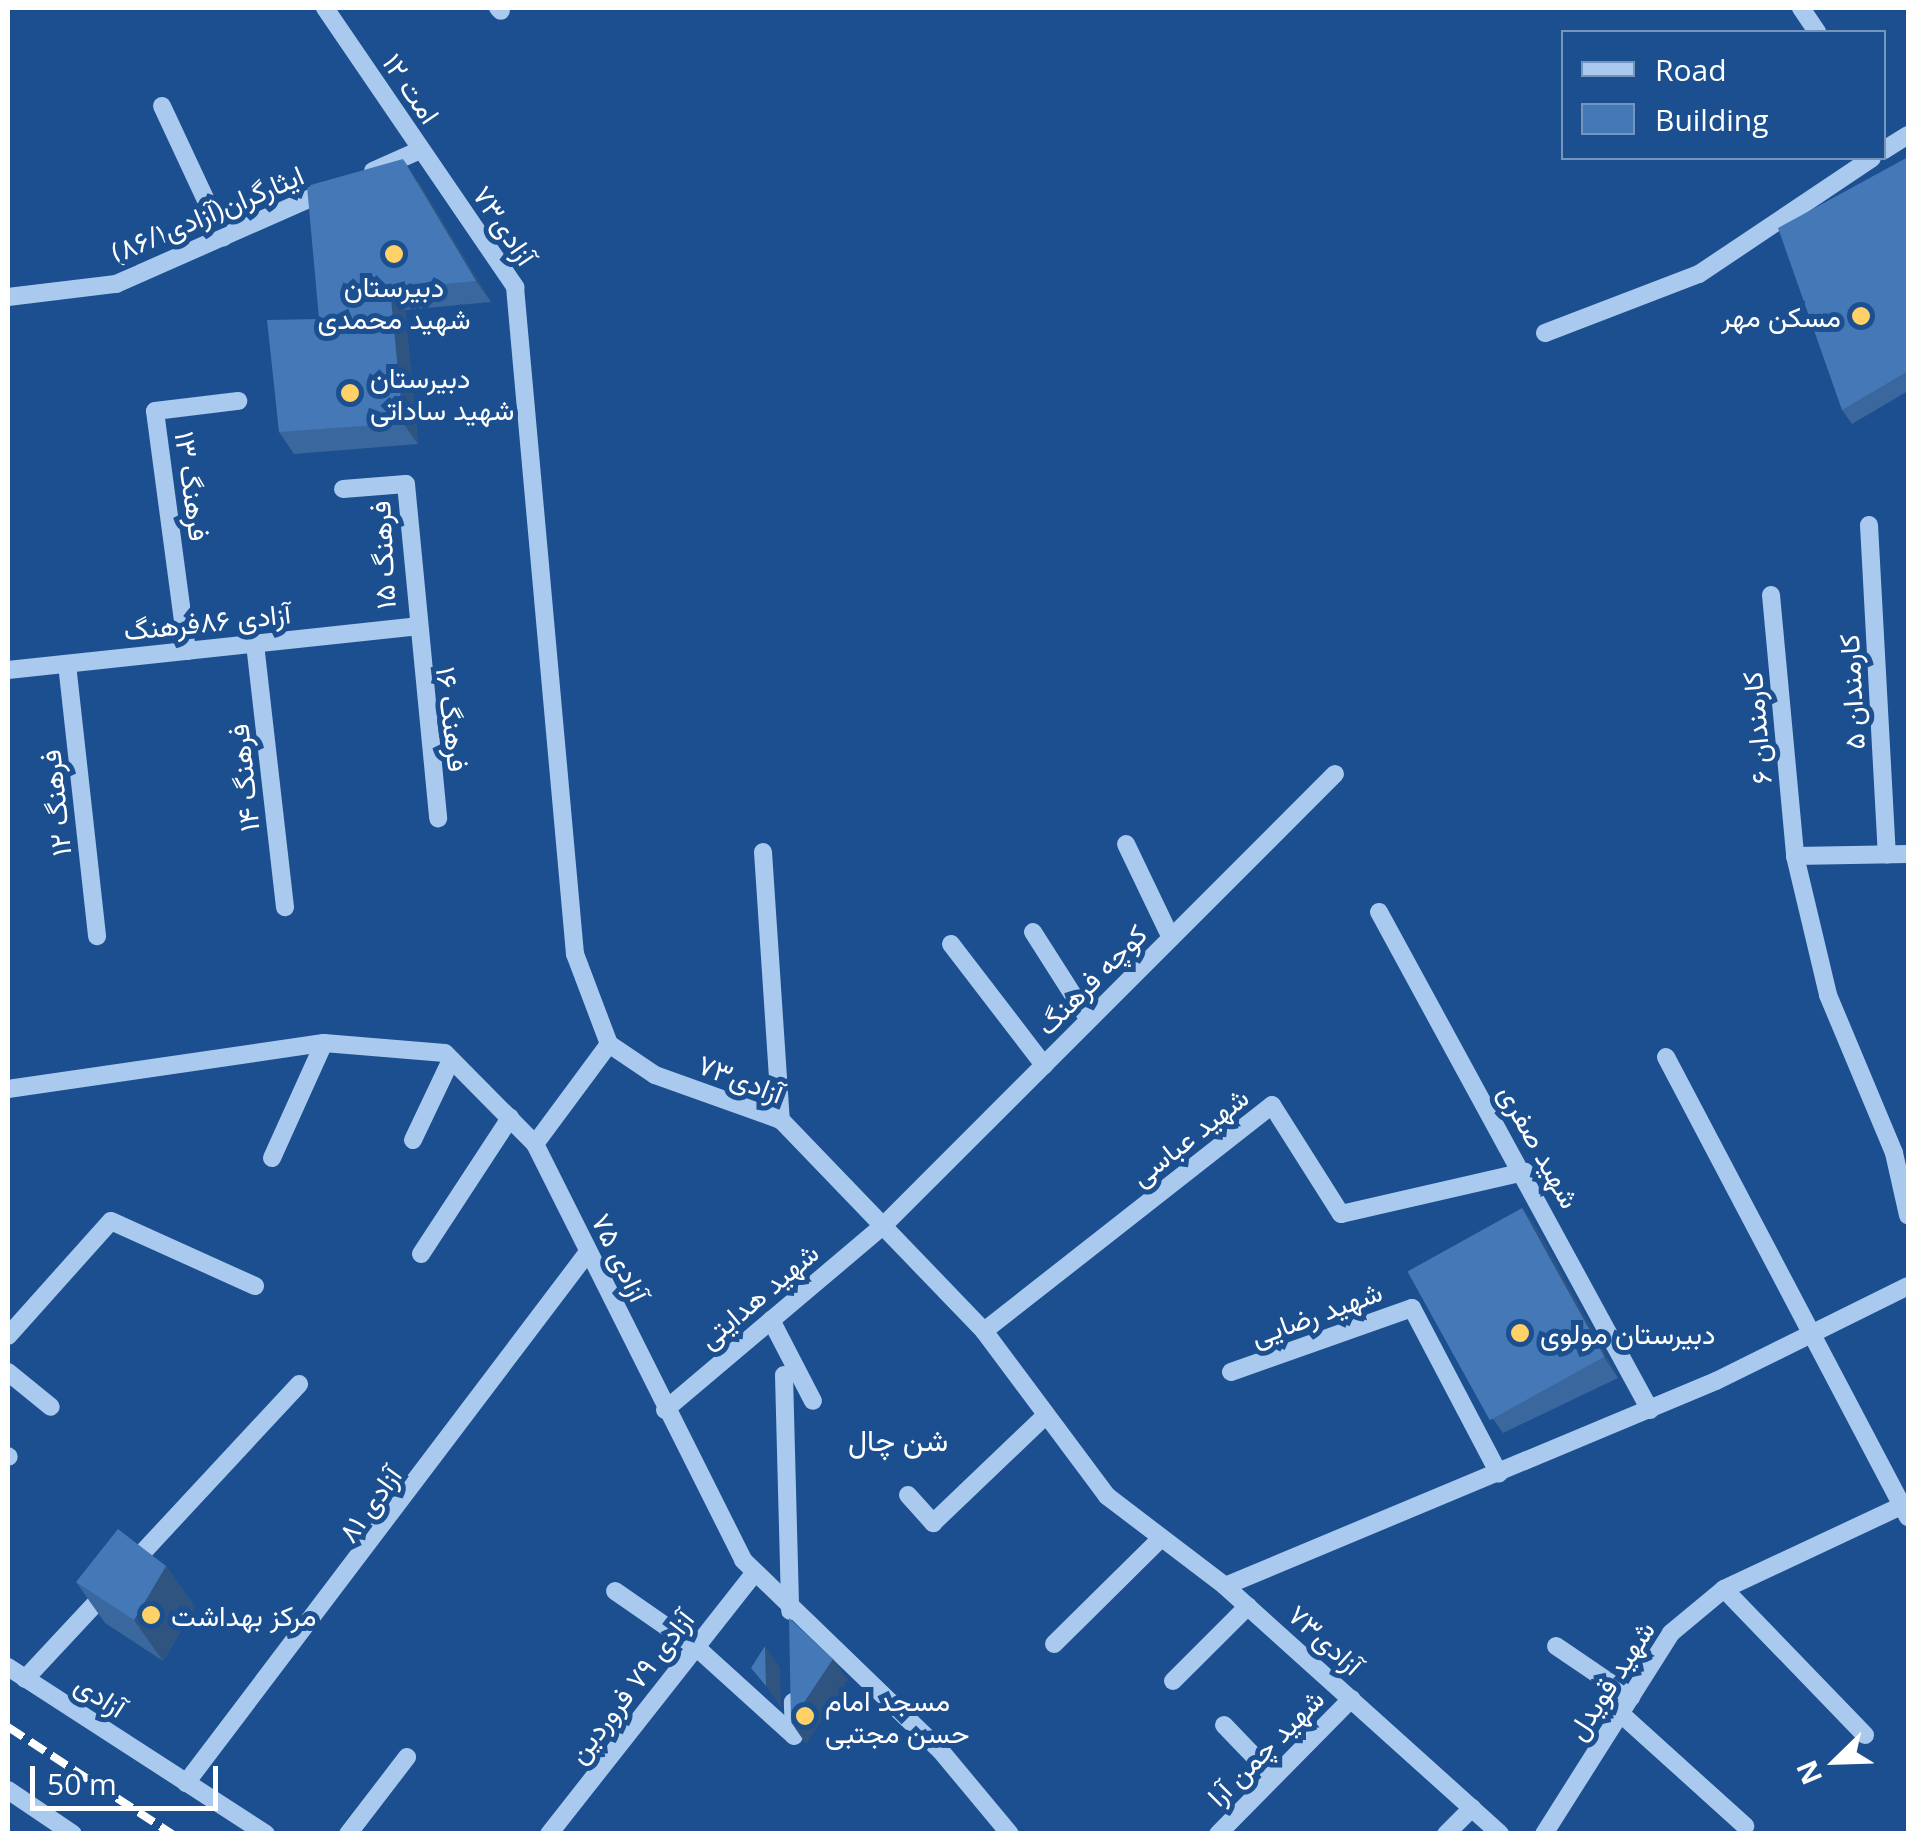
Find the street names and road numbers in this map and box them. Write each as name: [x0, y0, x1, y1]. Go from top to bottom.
street label: امت ۱۲: [376, 47, 448, 129]
street label: ایثارگران(آزادی۸۶/۱): [106, 157, 308, 269]
street label: آزادی۷۳: [466, 179, 544, 271]
street label: فرهنگ ۱۳: [169, 429, 217, 543]
street label: فرهنگ ۱۵: [362, 500, 402, 610]
street label: آزادی ۸۶فرهنگ: [122, 596, 292, 646]
street label: کارمندان ۵: [1831, 633, 1871, 751]
street label: فرهنگ ۱۶: [430, 665, 476, 773]
street label: کارمندان ۶: [1734, 670, 1778, 786]
street label: فرهنگ ۱۴: [221, 723, 265, 833]
street label: فرهنگ ۱۲: [33, 748, 77, 858]
street label: کوچه فرهنگ: [1029, 917, 1153, 1041]
street label: آزادی۷۳: [694, 1046, 788, 1110]
street label: شهید صفری: [1492, 1078, 1588, 1214]
street label: شهید عباسی: [1123, 1080, 1255, 1192]
street label: آزادی ۷۵: [585, 1207, 657, 1307]
street label: شهید هدایتی: [691, 1235, 825, 1355]
street label: شهید رضایی: [1246, 1274, 1386, 1352]
street label: آزادی ۸۱: [330, 1459, 408, 1549]
street label: آزادی۷۳: [1282, 1597, 1370, 1681]
street label: آزادی ۷۹ فروردین: [560, 1603, 700, 1769]
street label: شهید قویدل: [1559, 1614, 1661, 1746]
street label: آزادی: [69, 1666, 133, 1724]
street label: شهید چمن آرا: [1200, 1682, 1330, 1812]

